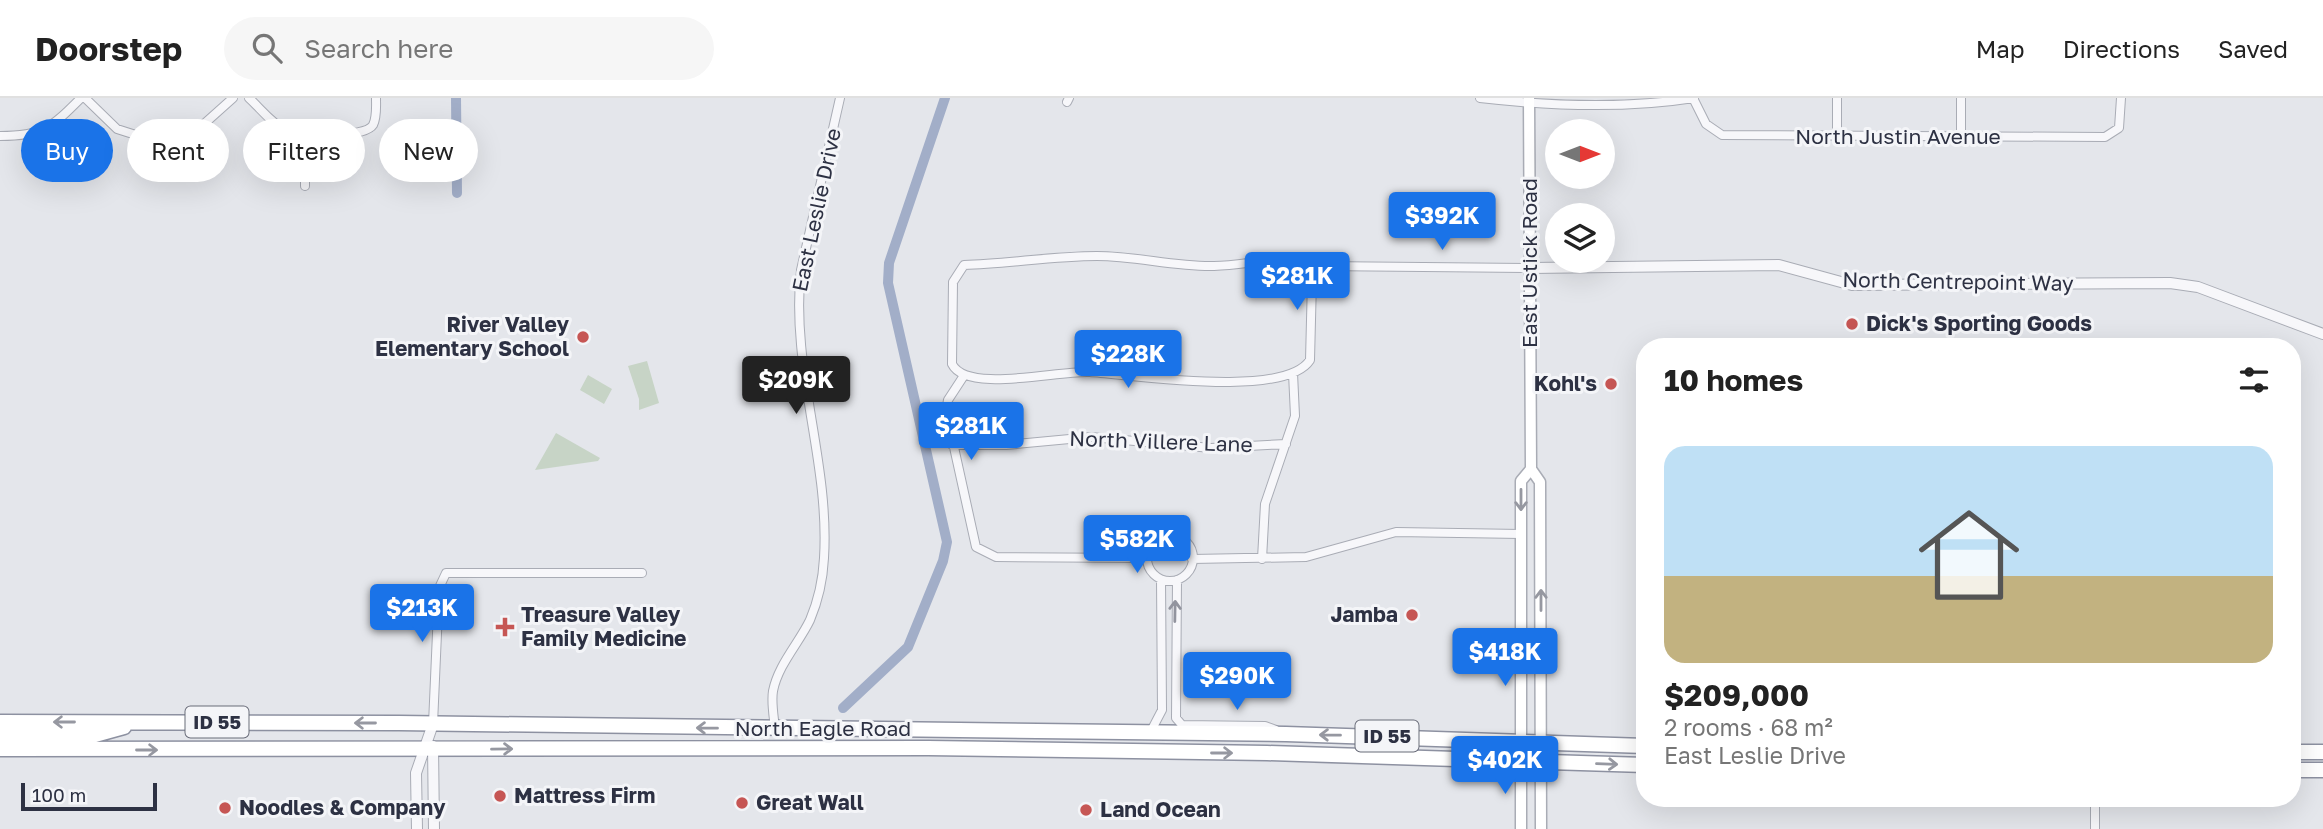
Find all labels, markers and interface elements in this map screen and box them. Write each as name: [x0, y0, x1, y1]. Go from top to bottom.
search box: [224, 17, 714, 80]
text: Doorstep: [35, 29, 182, 68]
icon: search: [248, 29, 286, 67]
text: Search here: [304, 33, 453, 64]
text: Map: [1976, 34, 2025, 63]
text: Directions: [2063, 34, 2180, 63]
text: Saved: [2218, 34, 2288, 63]
chip: Buy: [21, 119, 113, 182]
chip: Rent: [127, 119, 229, 182]
chip: Filters: [243, 119, 365, 182]
chip: New: [379, 119, 478, 182]
north arrow: [1545, 119, 1615, 189]
map controls: [1545, 119, 1615, 273]
street label: North Justin Avenue: [1795, 123, 2001, 149]
street label: East Leslie Drive: [786, 126, 846, 294]
street label: East Ustick Road: [1516, 178, 1542, 348]
pin: $392K: [1393, 192, 1491, 252]
text: $392K: [1405, 201, 1479, 229]
button: layers: [1545, 203, 1615, 273]
pin: $281K: [1248, 252, 1346, 312]
text: $281K: [1261, 261, 1333, 289]
street label: North Centrepoint Way: [1842, 266, 2074, 296]
place label: Dick's Sporting Goods: [1866, 310, 2092, 336]
place label: River Valley Elementary School: [375, 311, 569, 361]
marker: Dick's Sporting Goods: [1844, 316, 1860, 332]
marker: River Valley Elementary School: [575, 329, 591, 345]
pin: $228K: [1079, 330, 1177, 390]
text: $228K: [1091, 339, 1165, 367]
pin: $209K: [747, 356, 845, 416]
icon: filters: [2235, 361, 2273, 399]
text: 10 homes: [1664, 362, 1803, 398]
text: $209K: [758, 365, 834, 393]
place label: Kohl's: [1534, 370, 1597, 396]
marker: Kohl's: [1603, 376, 1619, 392]
pin: $281K: [922, 402, 1020, 462]
text: $281K: [935, 411, 1007, 439]
street label: North Villere Lane: [1069, 425, 1253, 457]
one-way arrow: [1514, 489, 1528, 512]
icon: home: [1906, 492, 2032, 618]
pin: $582K: [1088, 516, 1186, 575]
text: $582K: [1100, 524, 1174, 552]
pin: $213K: [373, 584, 471, 644]
one-way arrow: [1534, 589, 1548, 612]
text: $213K: [386, 593, 458, 621]
one-way arrow: [1169, 599, 1182, 622]
place label: Treasure Valley Family Medicine: [521, 601, 687, 651]
place label: Jamba: [1330, 601, 1398, 627]
marker: Jamba: [1404, 607, 1420, 623]
marker: Treasure Valley Family Medicine: [495, 617, 515, 637]
pin: $418K: [1456, 628, 1554, 688]
text: $418K: [1468, 637, 1542, 665]
pin: $290K: [1188, 652, 1286, 712]
text: $290K: [1199, 661, 1275, 689]
text: $209,000: [1664, 677, 1809, 713]
road number: ID 55: [186, 706, 248, 737]
text: 2 rooms · 68 m²: [1664, 713, 1833, 741]
one-way arrow: [53, 715, 76, 729]
street label: North Eagle Road: [735, 715, 911, 741]
one-way arrow: [354, 716, 377, 730]
road number: ID 55: [1356, 720, 1418, 751]
one-way arrow: [695, 721, 718, 735]
one-way arrow: [1319, 728, 1342, 742]
pin: $402K: [1456, 736, 1554, 796]
text: East Leslie Drive: [1664, 741, 1846, 769]
one-way arrow: [490, 742, 513, 756]
one-way arrow: [135, 743, 158, 757]
text: $402K: [1467, 745, 1543, 773]
one-way arrow: [1210, 746, 1233, 760]
one-way arrow: [1596, 758, 1619, 771]
scale bar: [21, 780, 158, 812]
place label: Mattress Firm: [514, 782, 655, 808]
text: 100 m: [32, 783, 86, 806]
marker: Mattress Firm: [492, 788, 508, 804]
place label: Great Wall: [756, 789, 864, 815]
place label: Noodles & Company: [239, 794, 446, 820]
marker: Great Wall: [734, 795, 750, 811]
place label: Land Ocean: [1100, 796, 1221, 822]
marker: Noodles & Company: [217, 800, 233, 816]
marker: Land Ocean: [1078, 802, 1094, 818]

